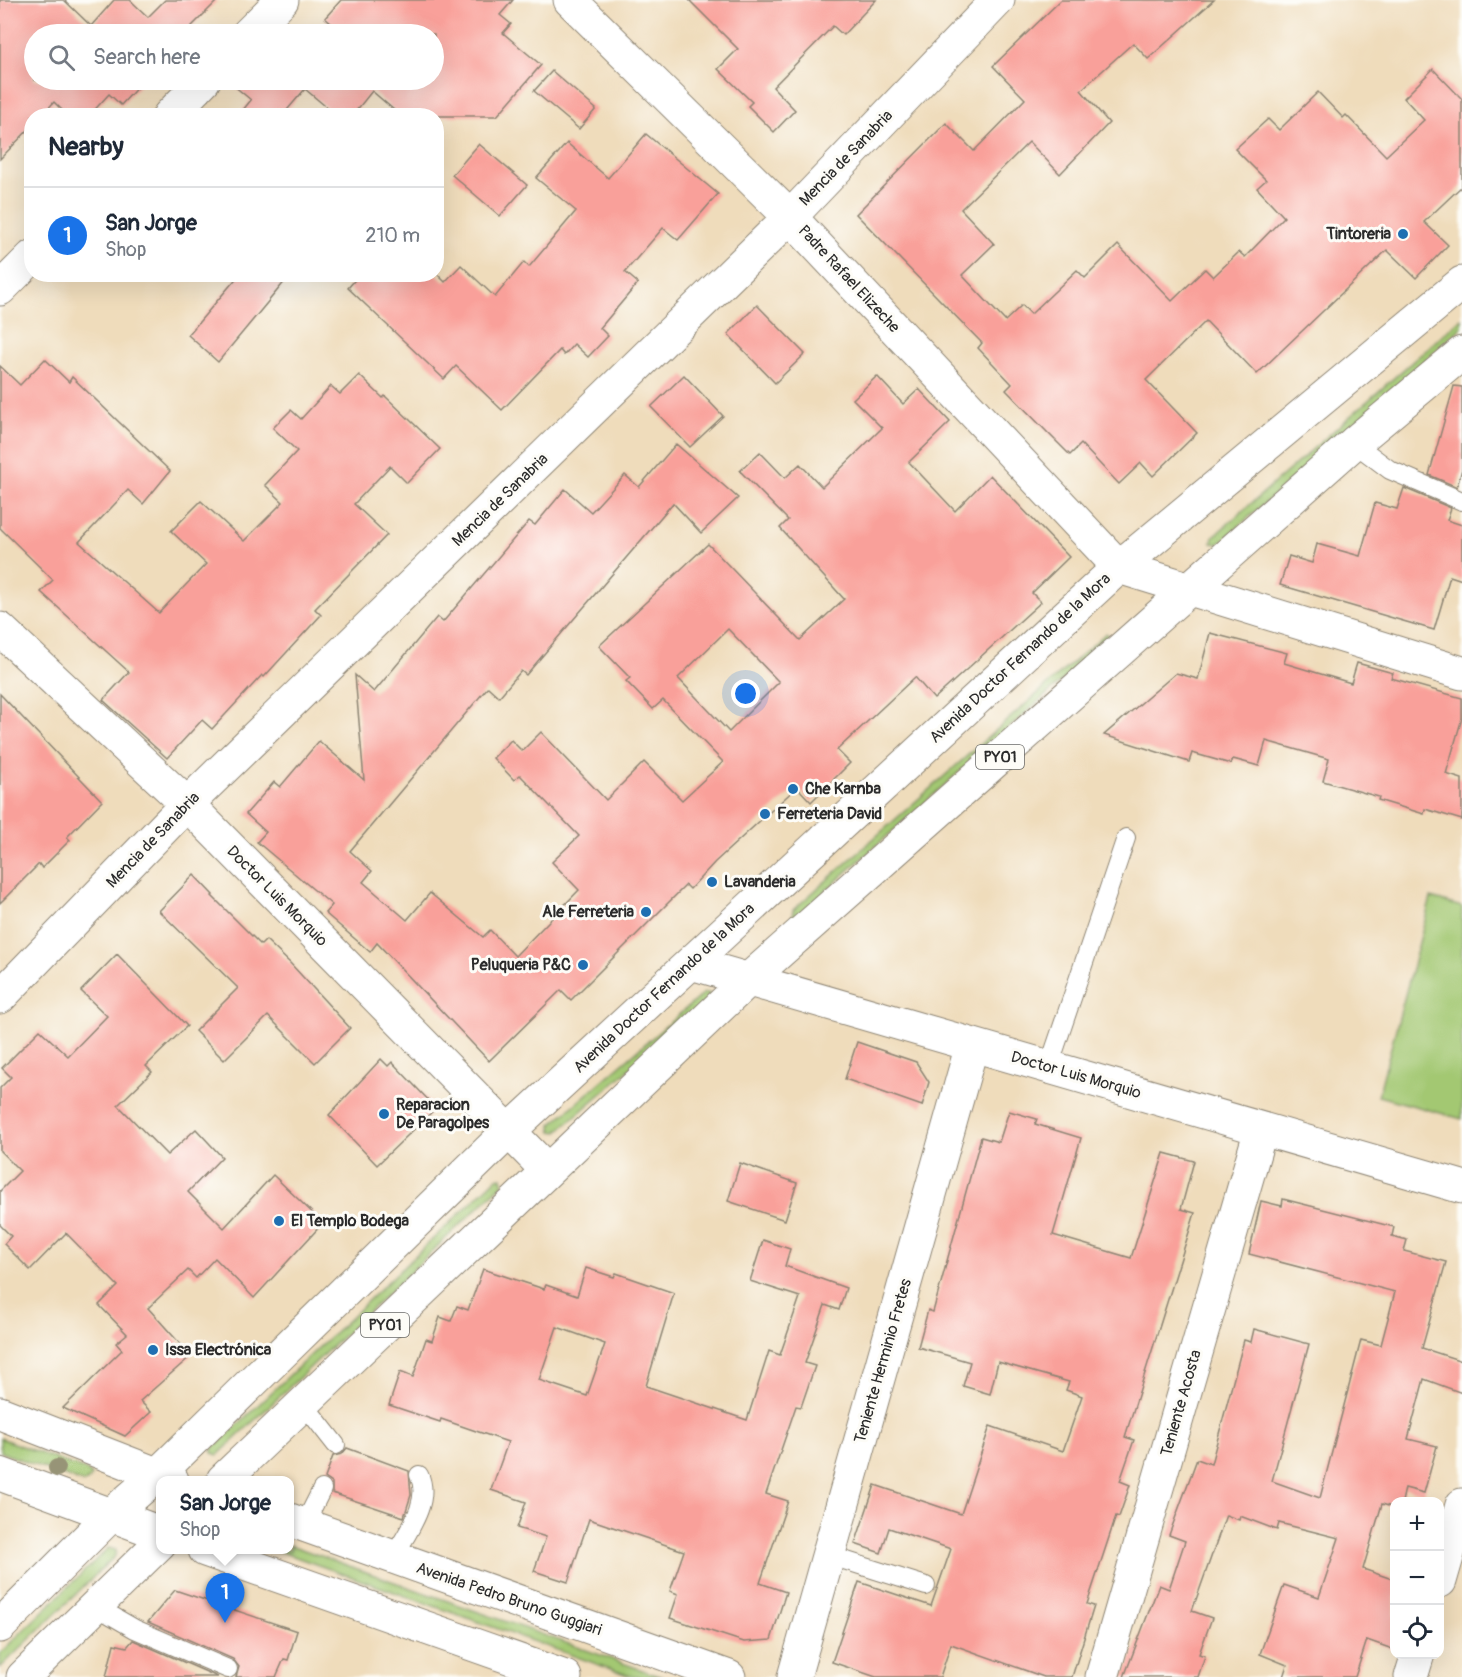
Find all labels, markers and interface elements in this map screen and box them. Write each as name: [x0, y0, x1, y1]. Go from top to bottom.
search box: [24, 24, 444, 90]
icon: search: [45, 41, 78, 74]
text: Search here: [93, 43, 200, 71]
street label: Mencia de Sanabria: [795, 106, 897, 210]
text: Nearby: [48, 131, 124, 163]
text: San Jorge: [105, 209, 197, 237]
street label: Padre Rafael Elizeche: [794, 221, 904, 337]
text: 1: [64, 223, 71, 248]
text: 210 m: [365, 223, 420, 248]
place label: Tintoreria: [1325, 224, 1392, 244]
marker: Tintoreria: [1396, 227, 1410, 241]
text: Shop: [105, 237, 146, 262]
street label: Mencia de Sanabria: [448, 449, 552, 551]
street label: Avenida Doctor Fernando de la Mora: [925, 569, 1115, 747]
your location: [731, 679, 760, 708]
road number: PY01: [976, 745, 1024, 769]
place label: Che Karnba: [805, 779, 881, 799]
marker: Che Karnba: [786, 782, 800, 796]
street label: Mencia de Sanabria: [102, 788, 204, 892]
place label: Ferreteria David: [777, 804, 882, 824]
marker: Ferreteria David: [758, 807, 772, 821]
street label: Doctor Luis Morquio: [222, 841, 332, 951]
place label: Lavanderia: [724, 872, 796, 892]
marker: Lavanderia: [705, 875, 719, 889]
street label: Avenida Doctor Fernando de la Mora: [569, 899, 759, 1077]
place label: Ale Ferreteria: [542, 902, 635, 922]
marker: Ale Ferreteria: [639, 905, 653, 919]
place label: Peluqueria P&C: [471, 955, 571, 975]
marker: Peluqueria P&C: [576, 958, 590, 972]
street label: Doctor Luis Morquio: [1009, 1047, 1144, 1103]
place label: Reparacion De Paragolpes: [396, 1095, 490, 1133]
marker: Reparacion De Paragolpes: [377, 1107, 391, 1121]
place label: El Templo Bodega: [291, 1211, 409, 1231]
marker: El Templo Bodega: [272, 1214, 286, 1228]
street label: Teniente Herminio Fretes: [850, 1277, 916, 1445]
road number: PY01: [361, 1313, 409, 1337]
place label: Issa Electrónica: [165, 1340, 272, 1360]
marker: Issa Electrónica: [146, 1343, 160, 1357]
street label: Teniente Acosta: [1156, 1347, 1206, 1459]
popup: [156, 1476, 294, 1554]
text: San Jorge: [179, 1489, 271, 1517]
map controls: [1390, 1497, 1444, 1659]
button: +: [1390, 1497, 1444, 1551]
text: Shop: [179, 1517, 221, 1542]
button: −: [1390, 1551, 1444, 1605]
street label: Avenida Pedro Bruno Guggiari: [414, 1558, 604, 1640]
pin: 1: [206, 1574, 244, 1623]
button: locate: [1390, 1605, 1444, 1659]

